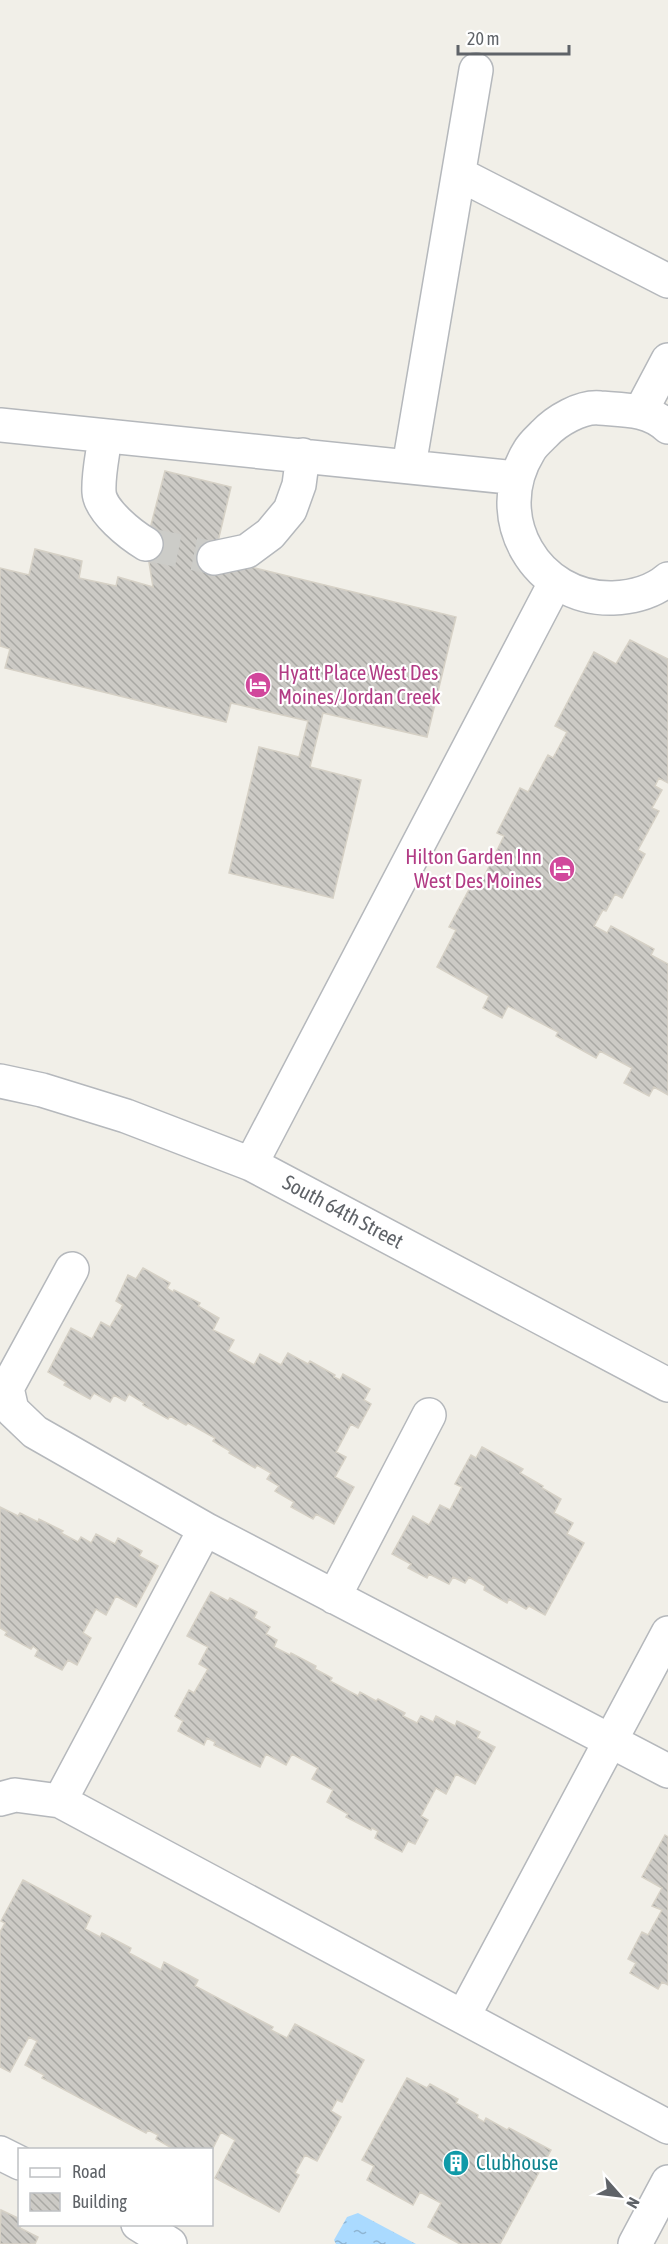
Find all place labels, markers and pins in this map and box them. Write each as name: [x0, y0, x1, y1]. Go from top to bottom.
place label: Hyatt Place West Des Moines/Jordan Creek: [278, 660, 440, 708]
hotel icon: Hyatt Place West Des Moines/Jordan Creek: [243, 670, 273, 700]
place label: Hilton Garden Inn West Des Moines: [405, 844, 542, 892]
hotel icon: Hilton Garden Inn West Des Moines: [547, 854, 577, 884]
building icon: Clubhouse: [441, 2148, 471, 2178]
place label: Clubhouse: [476, 2150, 558, 2174]

